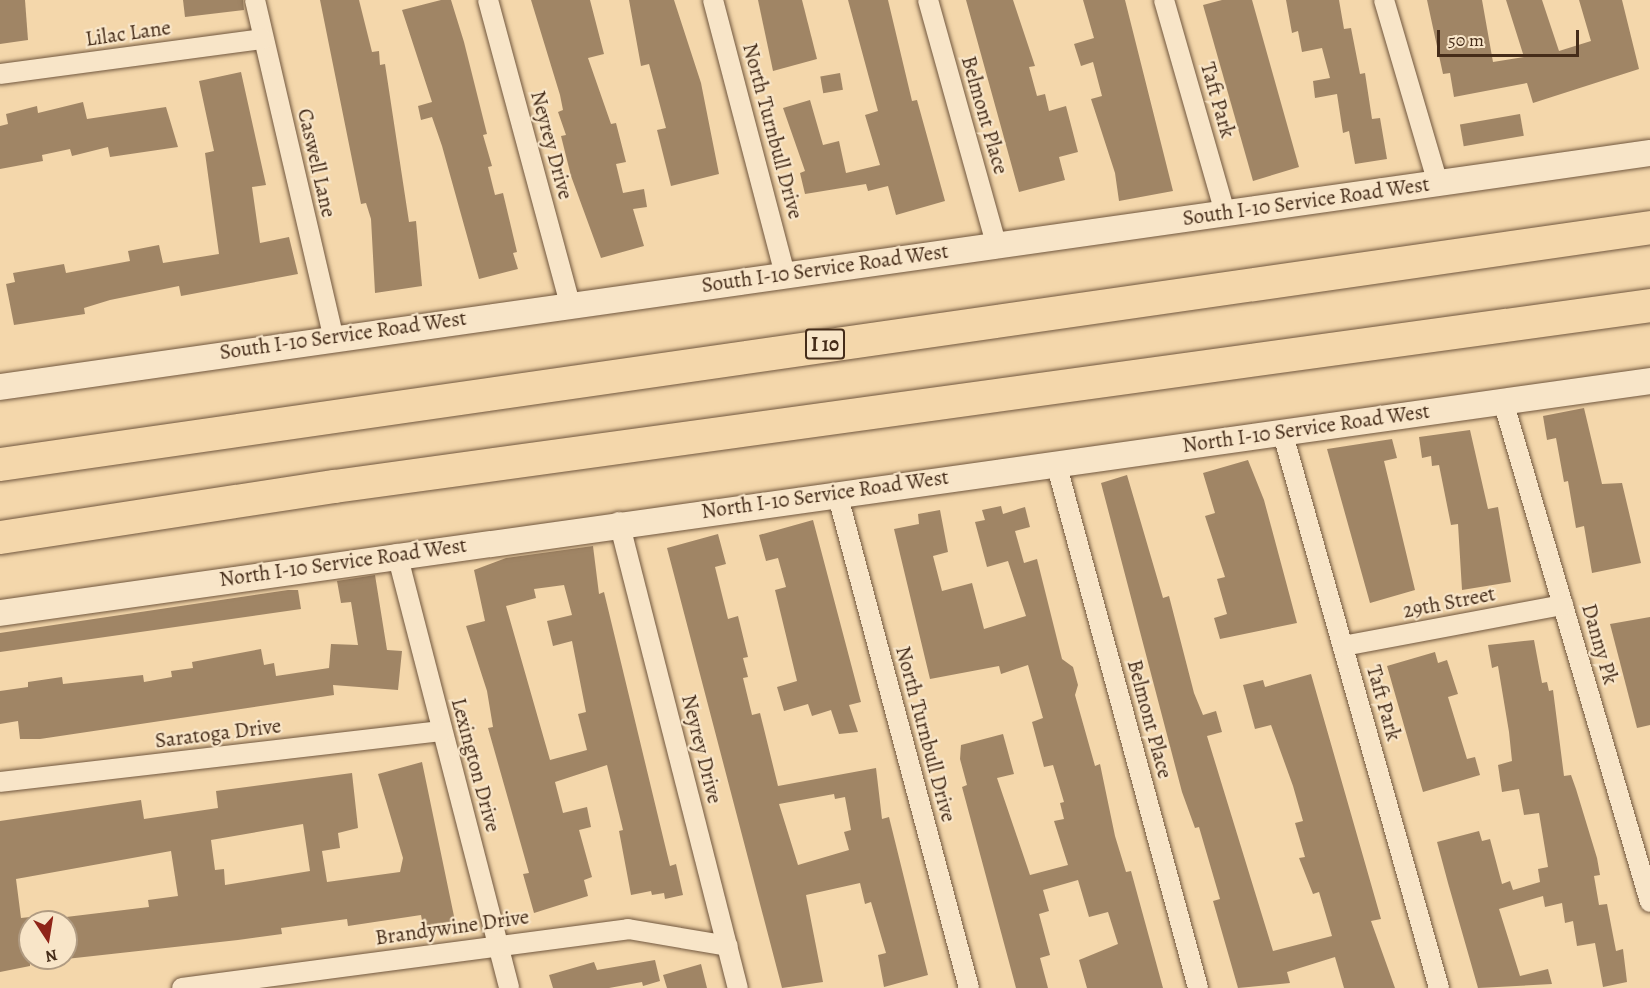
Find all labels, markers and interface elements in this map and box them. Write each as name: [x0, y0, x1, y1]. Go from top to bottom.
street label: Lilac Lane: [84, 15, 172, 51]
scale bar: [1440, 18, 1582, 56]
text: 50 m: [1448, 28, 1484, 52]
street label: North Turnbull Drive: [737, 40, 809, 222]
street label: Belmont Place: [956, 53, 1014, 177]
street label: Taft Park: [1195, 59, 1241, 141]
street label: Neyrey Drive: [525, 88, 579, 202]
street label: Caswell Lane: [292, 106, 342, 220]
street label: South I-10 Service Road West: [1181, 171, 1431, 231]
street label: South I-10 Service Road West: [700, 238, 950, 298]
street label: South I-10 Service Road West: [218, 305, 468, 365]
road number: I 10: [804, 327, 846, 361]
street label: North I-10 Service Road West: [1181, 398, 1431, 458]
street label: North I-10 Service Road West: [700, 464, 950, 524]
street label: North I-10 Service Road West: [218, 532, 468, 592]
street label: 29th Street: [1401, 581, 1497, 623]
street label: Danny Pk: [1576, 601, 1624, 687]
street label: North Turnbull Drive: [890, 643, 962, 825]
street label: Belmont Place: [1122, 657, 1178, 781]
street label: Taft Park: [1361, 662, 1407, 744]
street label: Neyrey Drive: [676, 692, 728, 806]
street label: Lexington Drive: [446, 695, 506, 835]
street label: Saratoga Drive: [154, 713, 282, 753]
street label: Brandywine Drive: [373, 904, 531, 950]
north arrow: [18, 910, 78, 970]
text: N: [43, 944, 59, 968]

